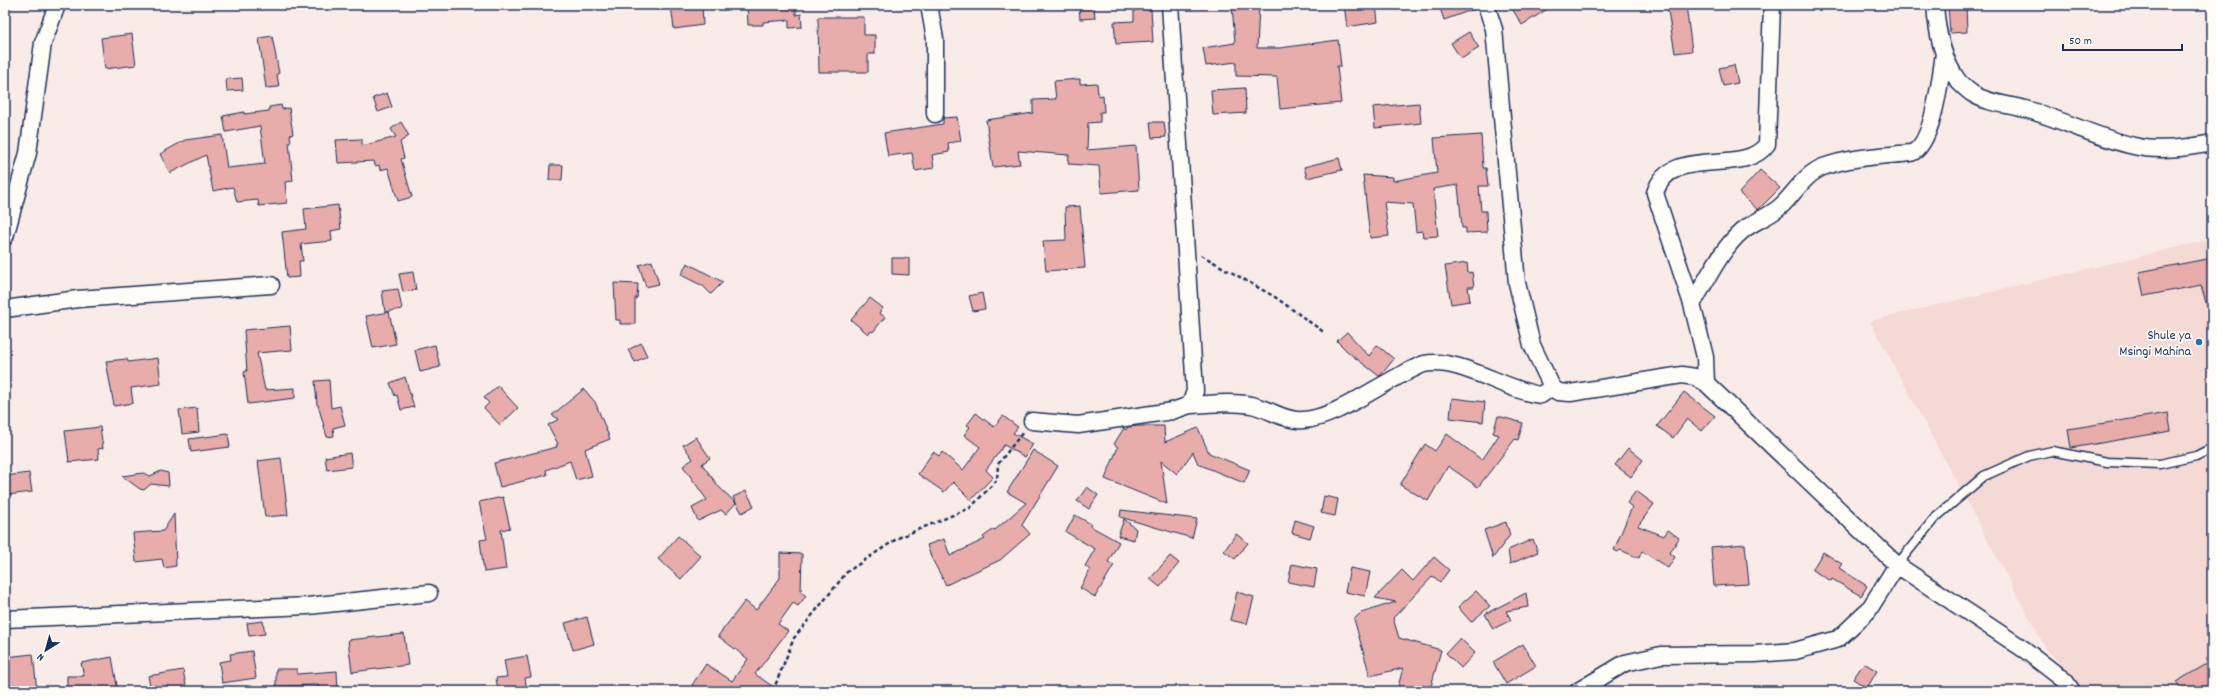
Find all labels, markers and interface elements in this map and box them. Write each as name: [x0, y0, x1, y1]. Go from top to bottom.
scale bar: [2063, 26, 2182, 52]
text: 50 m: [2069, 33, 2092, 50]
place label: Shule ya Msingi Mahina: [2119, 326, 2191, 362]
marker: Shule ya Msingi Mahina: [2194, 337, 2204, 347]
north arrow: [26, 630, 66, 670]
text: N: [34, 648, 48, 664]

